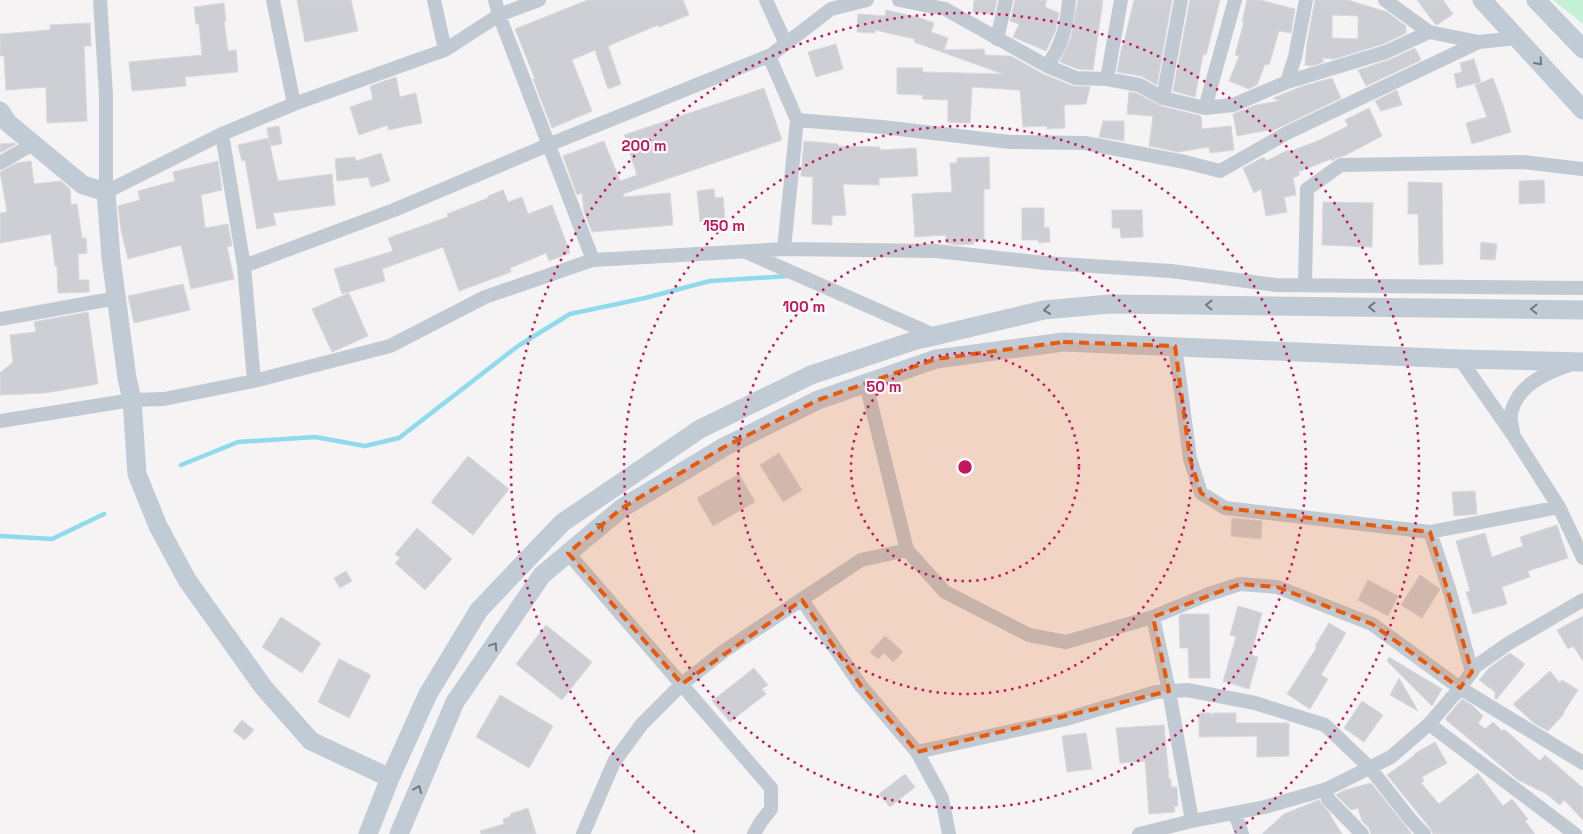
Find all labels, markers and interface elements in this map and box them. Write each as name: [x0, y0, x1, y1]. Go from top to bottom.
one-way arrow: [1533, 56, 1542, 65]
text: 200 m: [622, 136, 666, 155]
text: 150 m: [703, 216, 745, 235]
text: 100 m: [783, 297, 825, 316]
one-way arrow: [1205, 300, 1213, 310]
one-way arrow: [1368, 302, 1376, 312]
one-way arrow: [1043, 304, 1051, 315]
one-way arrow: [1530, 304, 1538, 314]
text: 50 m: [866, 377, 902, 396]
one-way arrow: [733, 436, 742, 446]
centre of rings: [956, 458, 974, 476]
one-way arrow: [595, 522, 604, 531]
one-way arrow: [487, 642, 497, 651]
one-way arrow: [412, 785, 423, 794]

